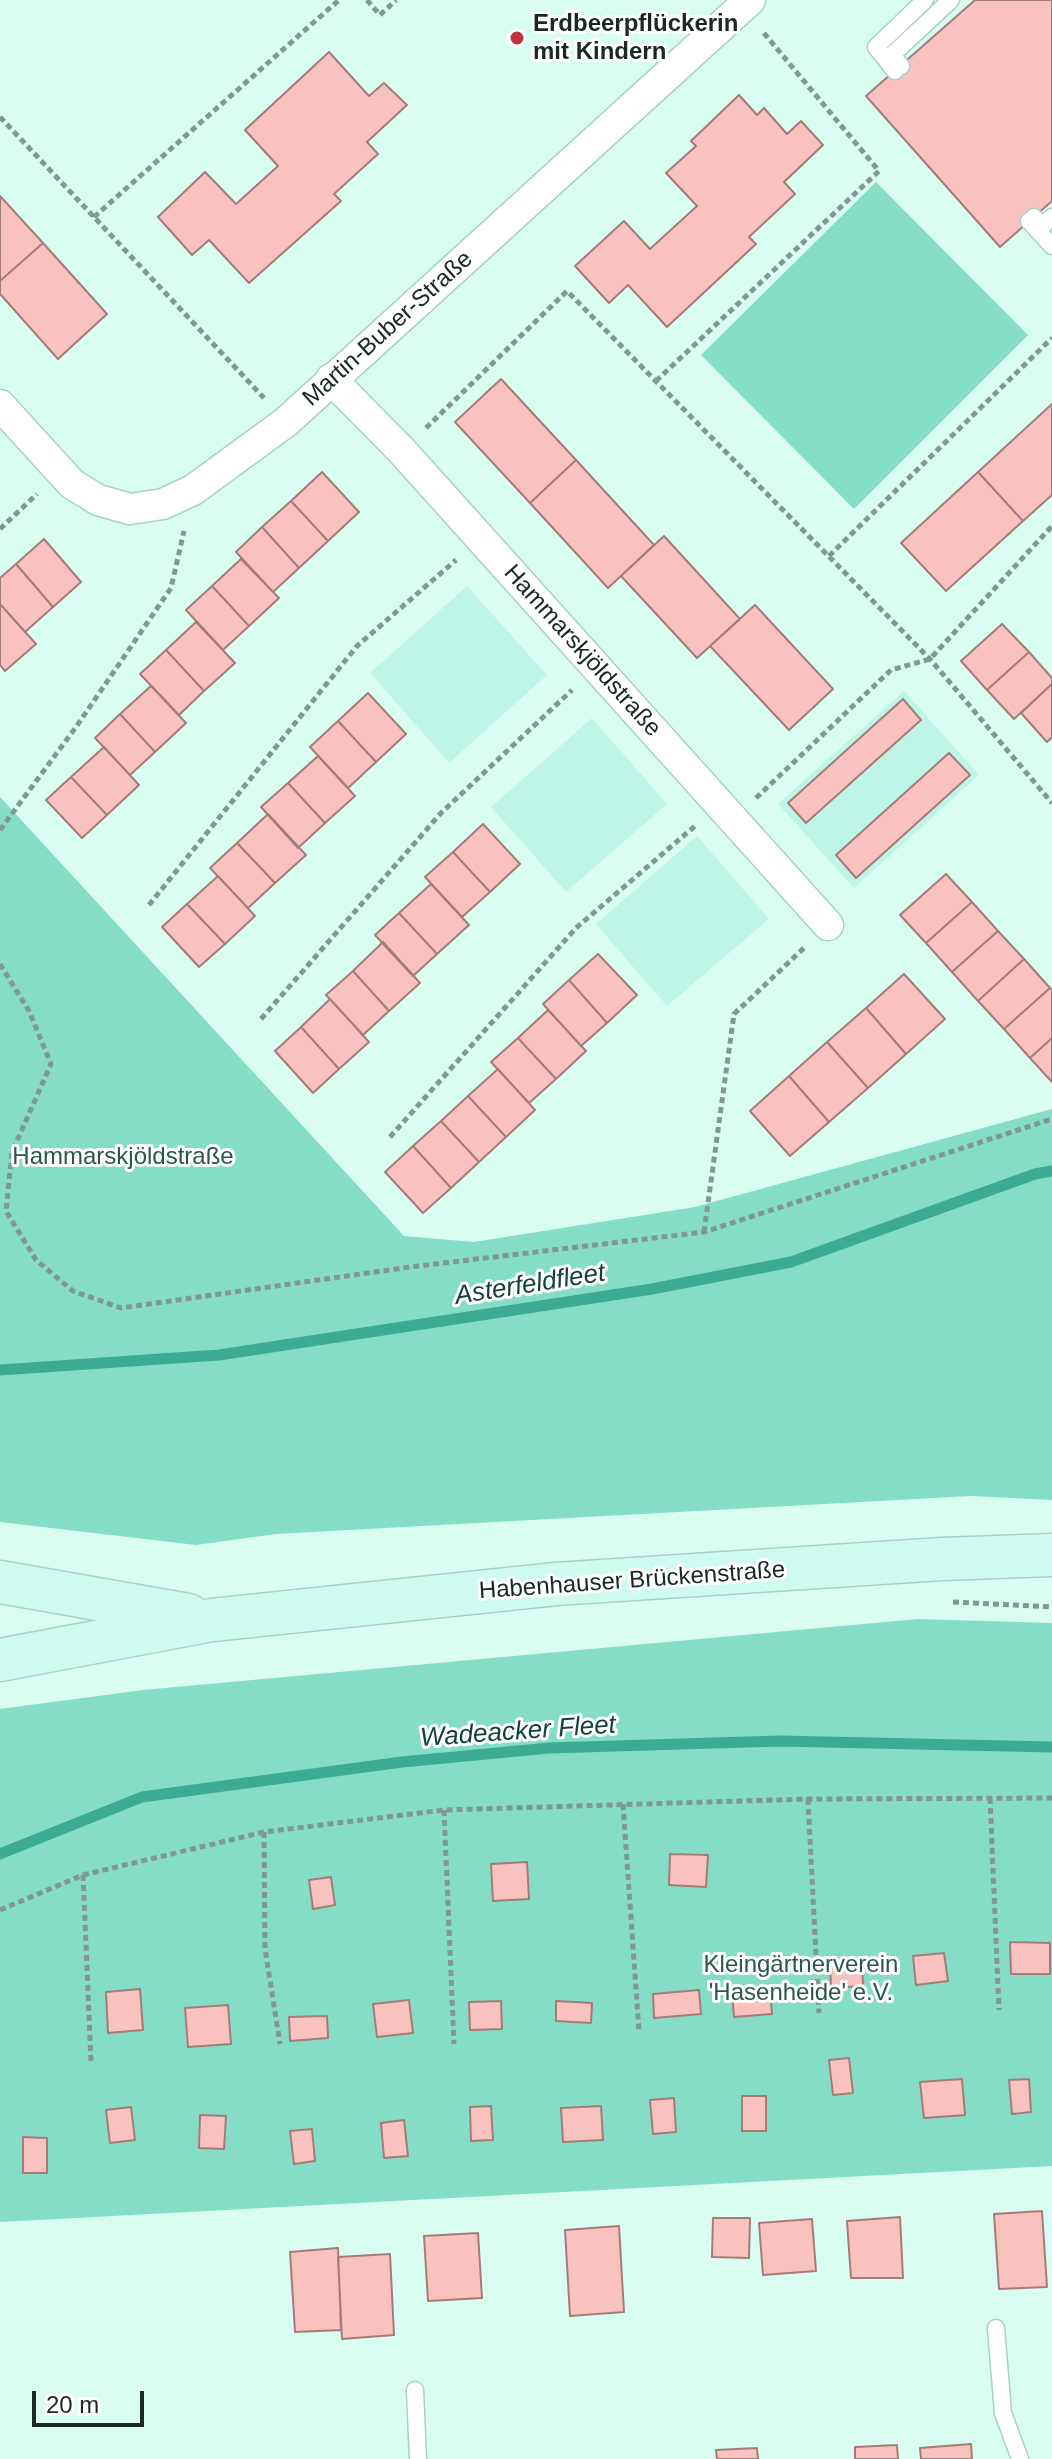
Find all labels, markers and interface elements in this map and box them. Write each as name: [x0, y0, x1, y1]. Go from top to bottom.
place label: Erdbeerpflückerin mit Kindern: [533, 10, 738, 66]
marker: Erdbeerpflückerin mit Kindern: [508, 29, 526, 47]
street label: Martin-Buber-Straße: [297, 245, 479, 413]
street label: Hammarskjöldstraße: [497, 559, 667, 743]
park label: Hammarskjöldstraße: [12, 1143, 234, 1171]
water label: Asterfeldfleet: [453, 1258, 607, 1312]
street label: Habenhauser Brückenstraße: [478, 1556, 786, 1606]
water label: Wadeacker Fleet: [419, 1710, 617, 1754]
park label: Kleingärtnerverein 'Hasenheide' e.V.: [704, 1951, 898, 2007]
scale bar: [36, 2375, 148, 2425]
text: 20 m: [46, 2391, 99, 2418]

